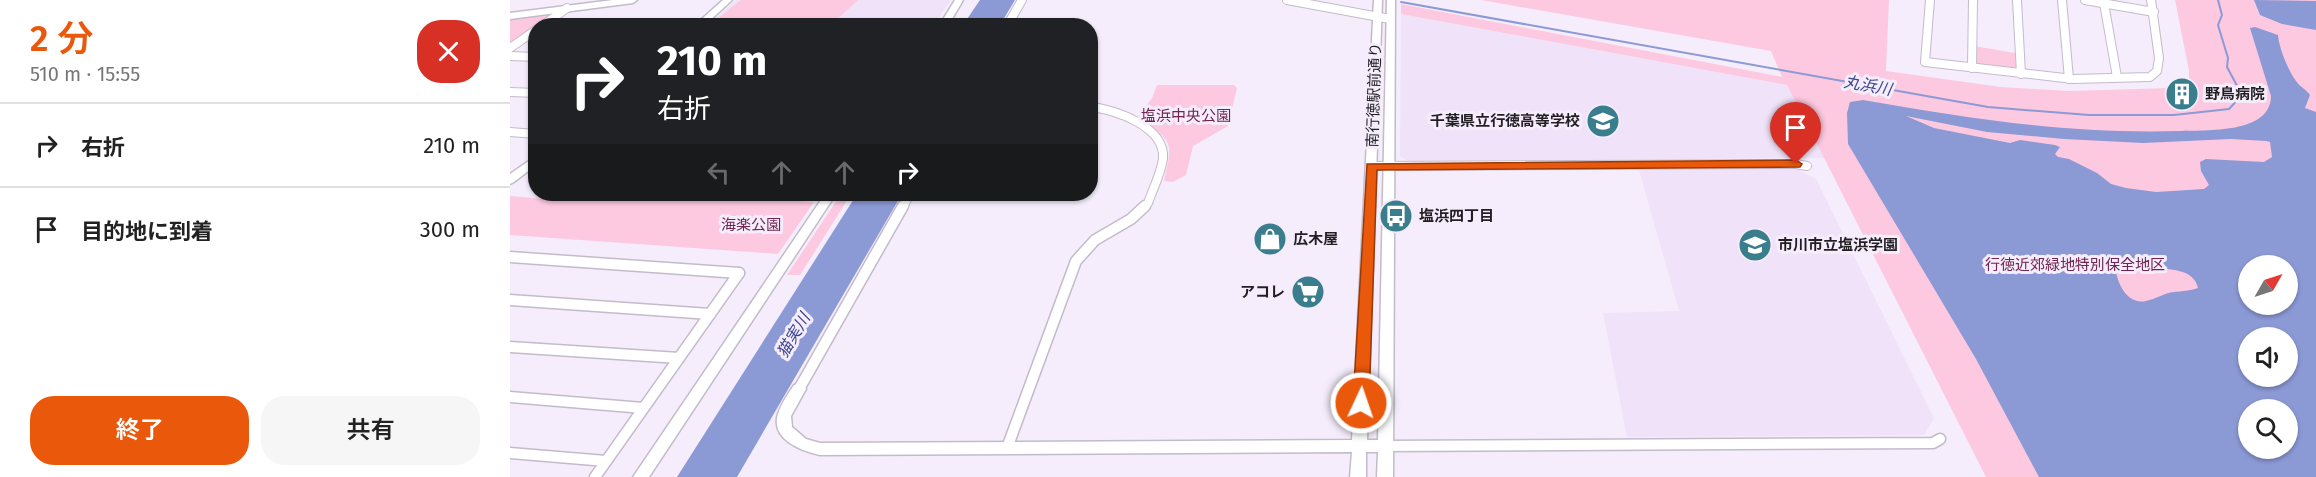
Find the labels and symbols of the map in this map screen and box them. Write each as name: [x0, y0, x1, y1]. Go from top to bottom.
street label: 南行徳駅前通り: [1363, 42, 1385, 148]
water label: 丸浜川: [1843, 72, 1895, 99]
building icon: 野鳥病院: [2164, 76, 2200, 112]
place label: 野鳥病院: [2205, 85, 2265, 103]
pin: [1770, 102, 1821, 164]
school or university icon: 千葉県立行徳高等学校: [1585, 103, 1621, 139]
park label: 塩浜中央公園: [1141, 107, 1231, 125]
place label: 千葉県立行徳高等学校: [1430, 112, 1580, 130]
bus stop icon: 塩浜四丁目: [1378, 198, 1414, 234]
place label: 塩浜四丁目: [1419, 207, 1494, 225]
park label: 海楽公園: [721, 216, 781, 234]
shop icon: 広木屋: [1252, 221, 1288, 257]
school or university icon: 市川市立塩浜学園: [1737, 227, 1773, 263]
place label: 広木屋: [1293, 230, 1338, 248]
place label: 市川市立塩浜学園: [1778, 236, 1898, 254]
north arrow: [2238, 255, 2298, 315]
park label: 行徳近郊緑地特別保全地区: [1985, 256, 2165, 274]
supermarket icon: アコレ: [1290, 274, 1326, 310]
place label: アコレ: [1240, 283, 1285, 301]
water label: 猫実川: [773, 308, 815, 361]
position arrow: [1329, 371, 1393, 435]

